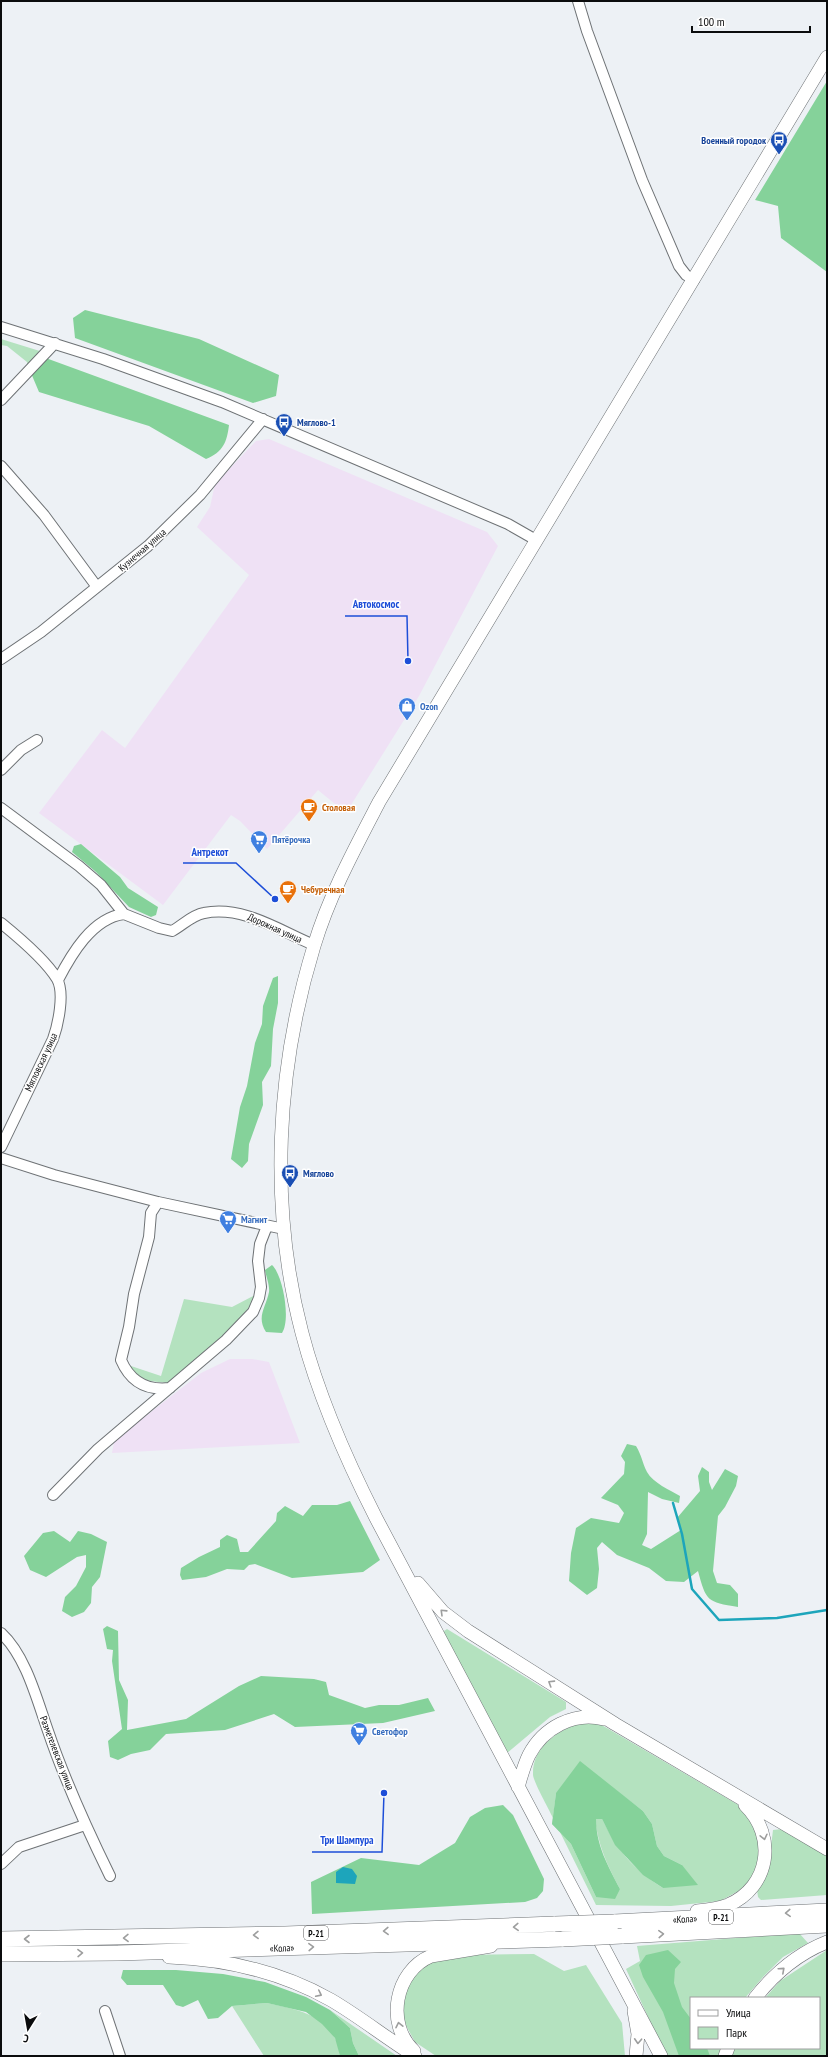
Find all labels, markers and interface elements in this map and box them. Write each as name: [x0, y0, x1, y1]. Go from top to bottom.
scale bar: [692, 8, 810, 34]
text: 100 m: [698, 14, 725, 29]
bus stop icon: Военный городок: [769, 130, 789, 155]
place label: Военный городок: [701, 134, 767, 147]
bus stop icon: Мяглово-1: [274, 412, 294, 437]
place label: Мяглово-1: [297, 416, 336, 429]
street label: Кузнечная улица: [115, 526, 169, 574]
callout: Автокосмос: [345, 593, 407, 616]
text: Автокосмос: [352, 597, 400, 611]
shop icon: Ozon: [397, 696, 417, 721]
place label: Ozon: [420, 700, 439, 713]
cafe icon: Столовая: [299, 797, 319, 822]
place label: Столовая: [322, 801, 355, 814]
supermarket icon: Пятёрочка: [249, 829, 269, 854]
place label: Пятёрочка: [272, 833, 310, 846]
callout: Антрекот: [183, 840, 236, 863]
text: Антрекот: [191, 845, 229, 859]
cafe icon: Чебуречная: [278, 879, 298, 904]
place label: Чебуречная: [301, 883, 344, 896]
street label: Дорожная улица: [246, 910, 304, 946]
street label: Мягловская улица: [22, 1031, 60, 1093]
bus stop icon: Мяглово: [280, 1163, 300, 1188]
place label: Мяглово: [303, 1167, 335, 1180]
supermarket icon: Магнит: [218, 1209, 238, 1234]
place label: Магнит: [241, 1213, 268, 1226]
one-way arrow: [440, 1609, 448, 1617]
one-way arrow: [548, 1681, 555, 1688]
street label: Разметелевская улица: [37, 1714, 77, 1792]
supermarket icon: Светофор: [349, 1721, 369, 1746]
place label: Светофор: [372, 1725, 408, 1738]
callout: Три Шампура: [312, 1829, 382, 1852]
text: Три Шампура: [320, 1833, 374, 1847]
one-way arrow: [759, 1833, 767, 1840]
one-way arrow: [785, 1909, 791, 1918]
road number: Р-21: [709, 1910, 733, 1924]
street label: «Кола»: [672, 1912, 698, 1926]
one-way arrow: [513, 1922, 519, 1931]
road number: Р-21: [304, 1926, 328, 1940]
one-way arrow: [383, 1927, 389, 1935]
one-way arrow: [658, 1930, 664, 1939]
one-way arrow: [253, 1931, 259, 1939]
one-way arrow: [123, 1934, 129, 1942]
one-way arrow: [24, 1935, 30, 1943]
street label: «Кола»: [269, 1941, 295, 1955]
one-way arrow: [308, 1943, 314, 1952]
one-way arrow: [77, 1949, 83, 1957]
one-way arrow: [777, 1967, 785, 1975]
one-way arrow: [314, 1989, 322, 1997]
legend: [690, 1997, 820, 2049]
text: Улица: [726, 2005, 751, 2020]
north arrow: [8, 2009, 48, 2049]
one-way arrow: [395, 2021, 403, 2028]
text: Парк: [726, 2025, 747, 2040]
text: С: [22, 2031, 30, 2046]
one-way arrow: [633, 2038, 642, 2045]

